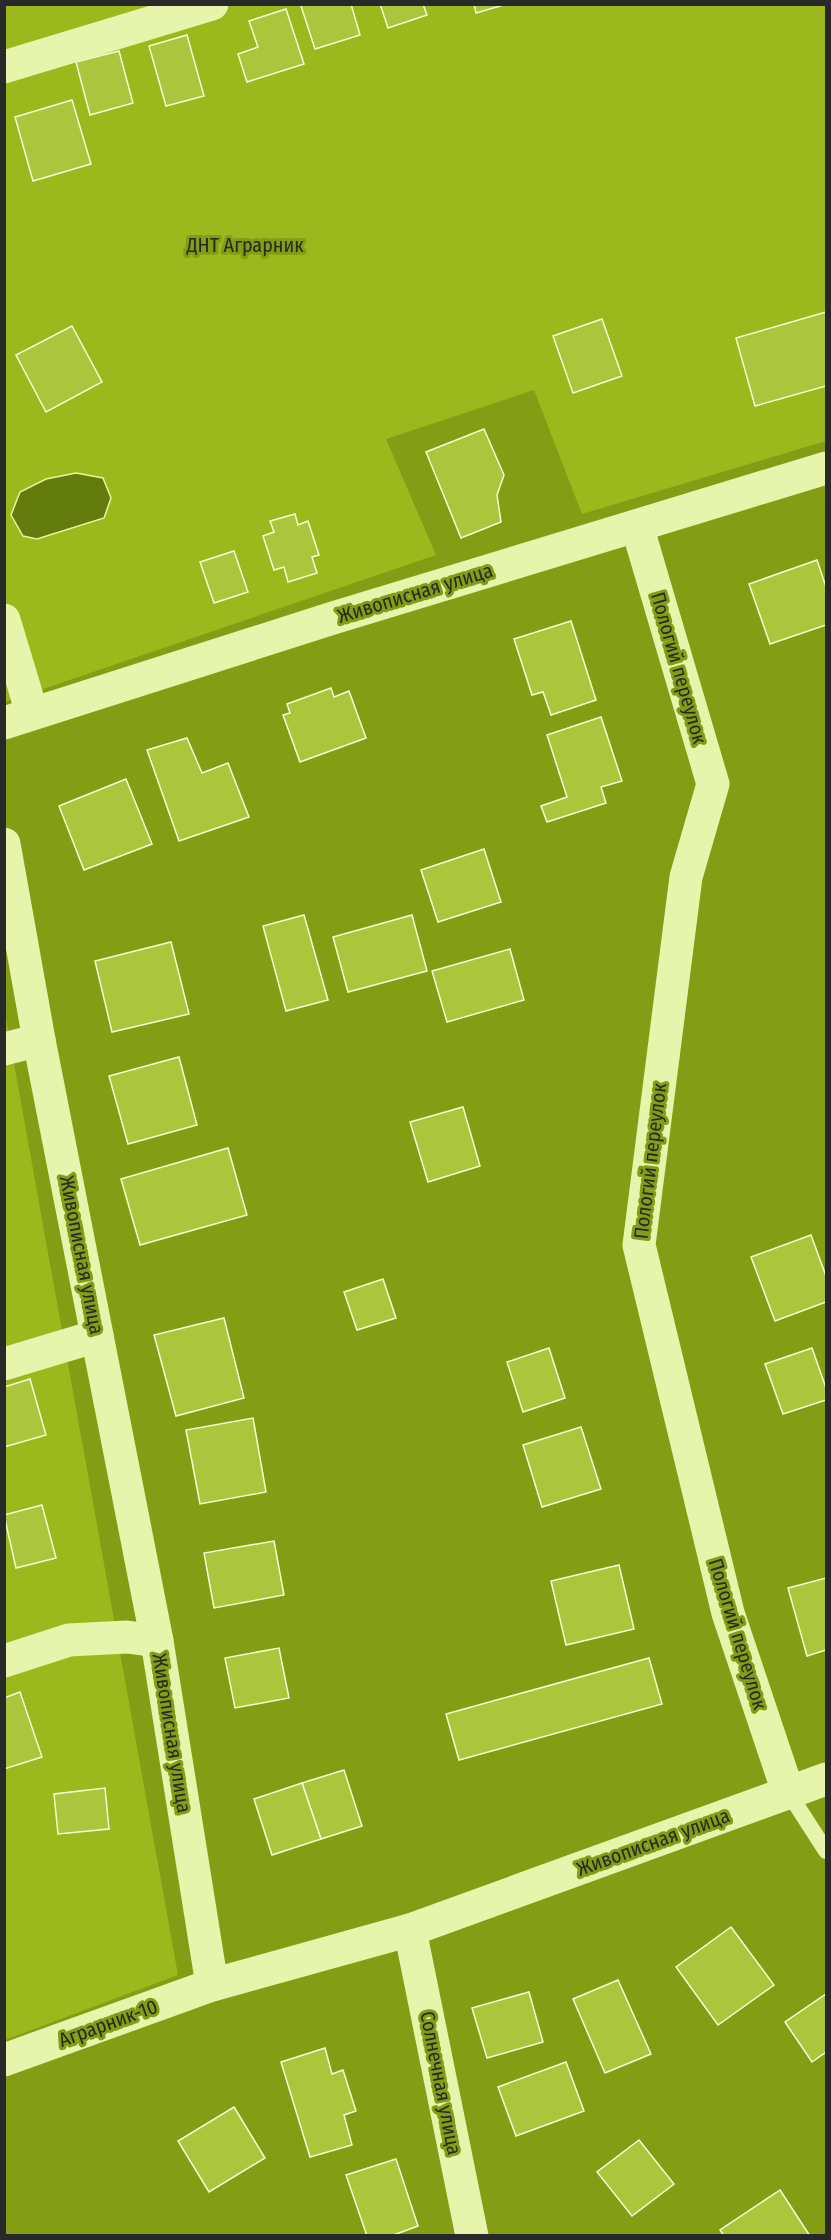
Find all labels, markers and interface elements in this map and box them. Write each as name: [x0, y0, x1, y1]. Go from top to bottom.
park label: ДНТ Аграрник: [185, 233, 304, 257]
street label: Живописная улица: [334, 558, 496, 628]
street label: Пологий переулок: [646, 589, 712, 747]
street label: Пологий переулок: [629, 1081, 672, 1240]
street label: Живописная улица: [55, 1174, 109, 1336]
street label: Пологий переулок: [704, 1555, 773, 1713]
street label: Живописная улица: [148, 1652, 196, 1814]
street label: Живописная улица: [573, 1803, 733, 1881]
street label: Аграрник-10: [55, 1994, 161, 2052]
street label: Солнечная улица: [415, 2009, 467, 2157]

